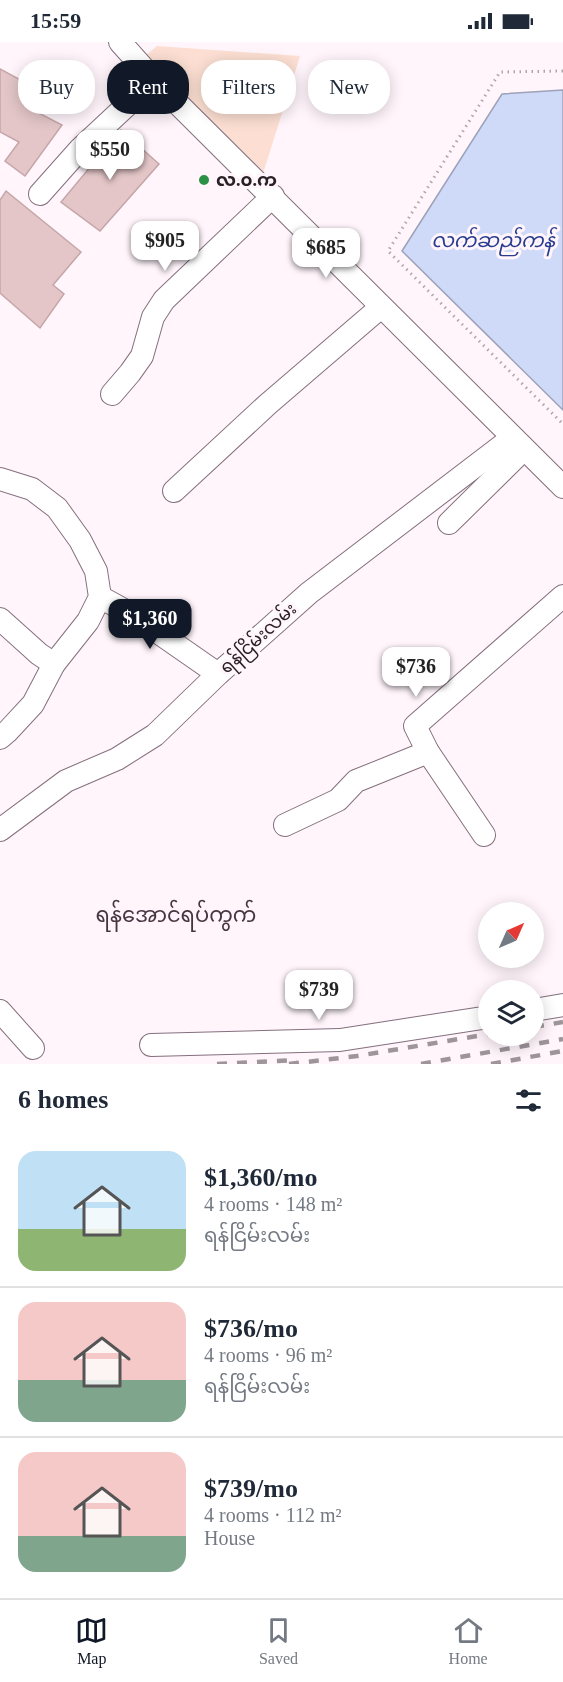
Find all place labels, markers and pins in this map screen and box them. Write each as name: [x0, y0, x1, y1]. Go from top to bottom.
pin: $550: [74, 130, 146, 181]
place label: လ.၀.က: [216, 170, 277, 190]
marker: လ.၀.က: [197, 173, 211, 187]
pin: $905: [129, 221, 201, 272]
pin: $685: [290, 228, 362, 279]
pin: $1,360: [101, 599, 199, 650]
pin: $736: [380, 647, 452, 698]
pin: $739: [283, 970, 355, 1021]

